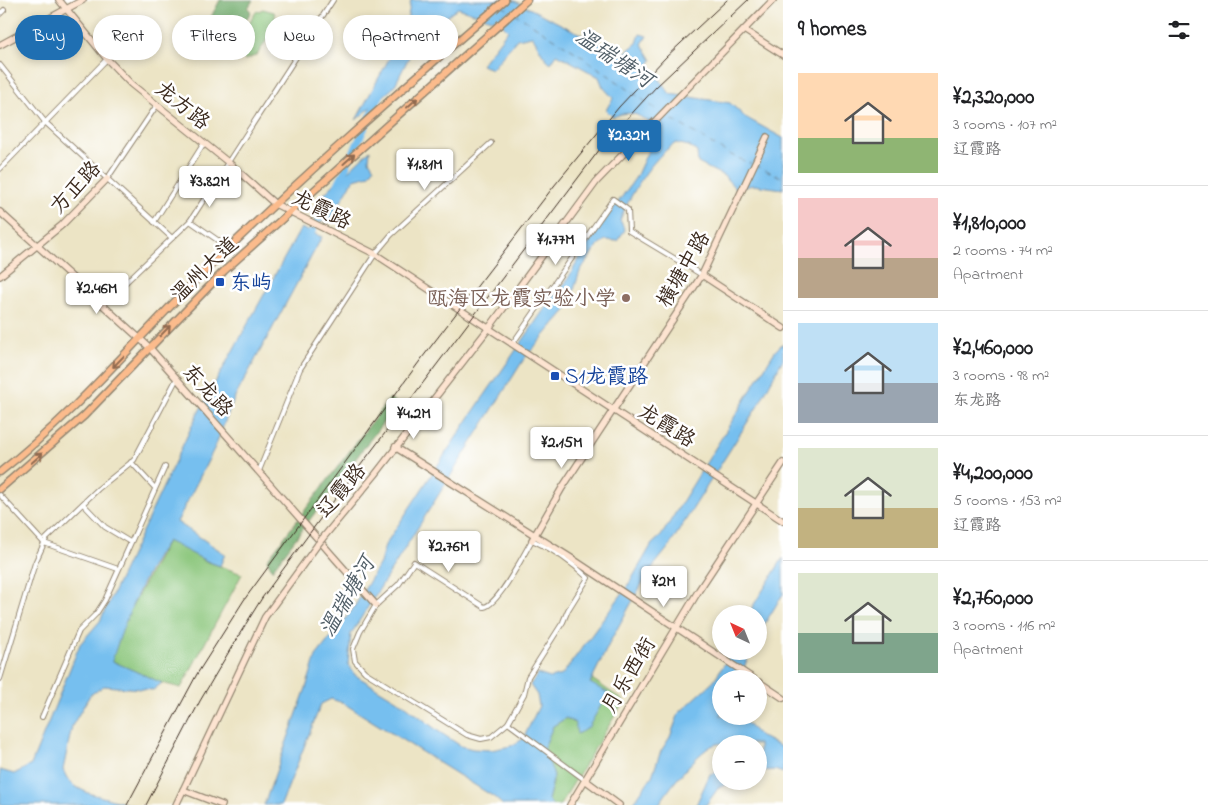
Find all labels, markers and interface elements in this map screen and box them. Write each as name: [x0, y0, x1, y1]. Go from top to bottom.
chip: Buy: [15, 15, 83, 60]
chip: Rent: [93, 15, 162, 60]
chip: Filters: [172, 15, 255, 60]
chip: New: [265, 15, 333, 60]
chip: Apartment: [343, 15, 458, 60]
text: 9 homes: [798, 15, 867, 45]
icon: filters: [1165, 16, 1193, 44]
water label: 温瑞塘河: [568, 22, 661, 99]
street label: 龙方路: [148, 75, 216, 138]
text: ¥2,320,000: [953, 83, 1034, 113]
icon: home: [838, 93, 898, 153]
one-way arrow: [405, 97, 418, 108]
text: 3 rooms · 107 m²: [953, 113, 1057, 137]
pin: ¥2.32M: [588, 120, 670, 162]
text: ¥2.32M: [608, 124, 650, 148]
text: 辽霞路: [953, 138, 1001, 162]
pin: ¥1.81M: [384, 148, 466, 191]
one-way arrow: [342, 153, 355, 165]
text: ¥1.81M: [407, 153, 443, 177]
street label: 方正路: [44, 155, 109, 222]
pin: ¥3.82M: [169, 166, 251, 208]
text: ¥3.82M: [190, 170, 230, 194]
street label: 龙霞路: [286, 184, 356, 238]
text: ¥1,810,000: [953, 209, 1026, 239]
icon: home: [838, 218, 898, 278]
pin: ¥1.77M: [515, 224, 597, 266]
street label: 横塘中路: [651, 226, 719, 314]
text: ¥1.77M: [537, 228, 575, 252]
street label: 温州大道: [165, 230, 246, 310]
text: 2 rooms · 74 m²: [953, 239, 1053, 263]
text: Apartment: [953, 263, 1023, 287]
place label: 东屿: [230, 269, 272, 299]
pin: ¥2.46M: [56, 272, 138, 315]
marker: 东屿: [214, 276, 226, 288]
text: ¥2.46M: [77, 277, 117, 301]
place label: 瓯海区龙霞实验小学: [427, 285, 616, 315]
marker: 瓯海区龙霞实验小学: [620, 292, 632, 304]
one-way arrow: [159, 324, 171, 337]
text: ¥2,460,000: [953, 334, 1033, 364]
icon: home: [838, 343, 898, 403]
one-way arrow: [112, 356, 125, 368]
street label: 东龙路: [174, 358, 239, 425]
place label: S1龙霞路: [565, 363, 648, 393]
text: 3 rooms · 98 m²: [953, 364, 1049, 388]
marker: S1龙霞路: [549, 370, 561, 382]
text: 东龙路: [953, 389, 1001, 413]
street label: 龙霞路: [631, 397, 701, 456]
pin: ¥4.2M: [379, 398, 449, 440]
text: ¥4.2M: [397, 402, 431, 426]
pin: ¥2.15M: [521, 426, 603, 469]
text: ¥2.15M: [541, 431, 583, 455]
one-way arrow: [31, 452, 44, 463]
street label: 辽霞路: [311, 458, 374, 525]
text: ¥4,200,000: [953, 459, 1033, 489]
icon: home: [838, 468, 898, 528]
text: 5 rooms · 153 m²: [953, 489, 1062, 513]
text: 辽霞路: [953, 514, 1001, 538]
pin: ¥2.76M: [408, 530, 490, 573]
text: ¥2.76M: [429, 535, 469, 559]
water label: 温瑞塘河: [313, 549, 386, 644]
pin: ¥2M: [640, 566, 688, 608]
text: ¥2M: [652, 570, 676, 594]
text: ¥2,760,000: [953, 584, 1033, 614]
icon: home: [838, 593, 898, 653]
north arrow: [712, 605, 768, 660]
map controls: [712, 605, 767, 790]
text: 3 rooms · 116 m²: [953, 614, 1056, 638]
street label: 月乐西街: [595, 632, 664, 720]
text: Apartment: [953, 638, 1023, 662]
button: +: [712, 670, 767, 725]
button: −: [712, 735, 767, 790]

